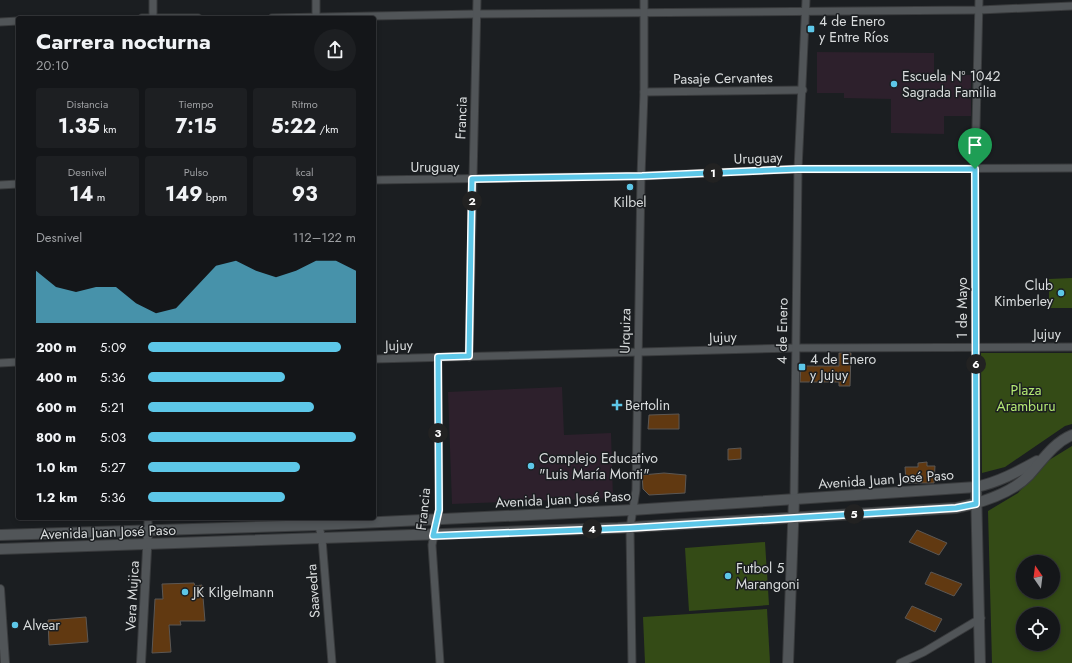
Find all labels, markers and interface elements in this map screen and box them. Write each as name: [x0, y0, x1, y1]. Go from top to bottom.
place label: 4 de Enero y Entre Ríos: [819, 11, 889, 47]
marker: 4 de Enero y Entre Ríos: [806, 24, 816, 34]
text: Carrera nocturna: [36, 25, 211, 57]
button: share: [314, 29, 356, 71]
text: 20:10: [36, 56, 69, 75]
place label: Escuela Nº 1042 Sagrada Familia: [902, 66, 1001, 102]
street label: Pasaje Cervantes: [673, 67, 773, 89]
marker: Escuela Nº 1042 Sagrada Familia: [889, 79, 899, 89]
text: Distancia: [66, 96, 108, 112]
text: Tiempo: [179, 96, 213, 112]
text: Ritmo: [292, 96, 318, 112]
street label: Francia: [450, 96, 472, 140]
text: 1.35: [58, 112, 100, 141]
text: 7:15: [175, 112, 217, 141]
text: 5:22: [271, 112, 316, 141]
text: km: [100, 121, 117, 137]
text: /km: [316, 121, 339, 137]
pin: [958, 128, 992, 169]
icon: arrive: [964, 134, 986, 156]
street label: Uruguay: [733, 147, 784, 169]
street label: Uruguay: [410, 157, 460, 177]
pin: 1: [703, 163, 723, 183]
text: Desnivel: [68, 164, 107, 180]
text: Pulso: [184, 164, 208, 180]
text: kcal: [296, 164, 314, 180]
text: 1: [710, 165, 716, 181]
text: 14: [69, 180, 93, 209]
text: 149: [165, 180, 203, 209]
text: 93: [292, 180, 318, 209]
marker: Kilbel: [625, 182, 635, 192]
text: m: [93, 189, 105, 205]
text: bpm: [203, 189, 227, 205]
pin: 2: [462, 191, 482, 211]
place label: Kilbel: [613, 192, 647, 212]
text: 2: [468, 193, 476, 209]
text: Desnivel: [36, 228, 82, 247]
text: 112–122 m: [293, 228, 356, 247]
place label: Club Kimberley: [994, 275, 1054, 311]
street label: 1 de Mayo: [952, 277, 972, 339]
marker: Club Kimberley: [1056, 288, 1066, 298]
street label: 4 de Enero: [771, 297, 793, 364]
street label: Urquiza: [615, 308, 635, 354]
street label: Jujuy: [1031, 324, 1062, 344]
street label: Jujuy: [707, 326, 738, 348]
street label: Jujuy: [383, 335, 414, 355]
text: 200 m: [36, 338, 76, 357]
text: 5:09: [100, 338, 127, 357]
place label: 4 de Enero y Jujuy: [810, 349, 877, 385]
pin: 6: [966, 354, 986, 374]
text: 6: [972, 356, 980, 372]
marker: 4 de Enero y Jujuy: [797, 362, 807, 372]
text: 400 m: [36, 368, 77, 387]
text: 5:36: [100, 368, 126, 387]
park label: Plaza Aramburu: [996, 380, 1056, 416]
place label: Bertolin: [625, 395, 670, 415]
text: 600 m: [36, 398, 76, 417]
text: 5:21: [100, 398, 124, 417]
marker: Bertolin: [612, 400, 622, 410]
pin: 3: [428, 423, 448, 443]
text: 3: [435, 425, 441, 441]
text: 800 m: [36, 428, 76, 447]
text: 5:03: [100, 428, 126, 447]
place label: Complejo Educativo "Luis María Monti": [539, 448, 658, 484]
text: 1.0 km: [36, 458, 77, 477]
text: 5:27: [100, 458, 125, 477]
marker: Complejo Educativo "Luis María Monti": [526, 461, 536, 471]
street label: Avenida Juan José Paso: [817, 464, 955, 494]
street label: Avenida Juan José Paso: [495, 485, 632, 513]
street label: Francia: [411, 487, 435, 531]
text: 1.2 km: [36, 488, 77, 507]
text: 5:36: [100, 488, 126, 507]
pin: 5: [844, 504, 864, 524]
text: 5: [850, 506, 858, 522]
pin: 4: [582, 519, 602, 539]
street label: Avenida Juan José Paso: [40, 520, 177, 544]
text: 4: [588, 521, 596, 537]
north arrow: [1016, 555, 1060, 599]
map controls: [1016, 555, 1060, 651]
place label: Futbol 5 Marangoni: [736, 558, 800, 594]
street label: Vera Mujica: [120, 560, 144, 632]
street label: Saavedra: [301, 563, 325, 619]
marker: Futbol 5 Marangoni: [723, 571, 733, 581]
place label: JK Kilgelmann: [191, 582, 274, 602]
marker: JK Kilgelmann: [180, 587, 190, 597]
button: locate: [1016, 607, 1060, 651]
place label: Alvear: [23, 615, 60, 635]
marker: Alvear: [10, 620, 20, 630]

